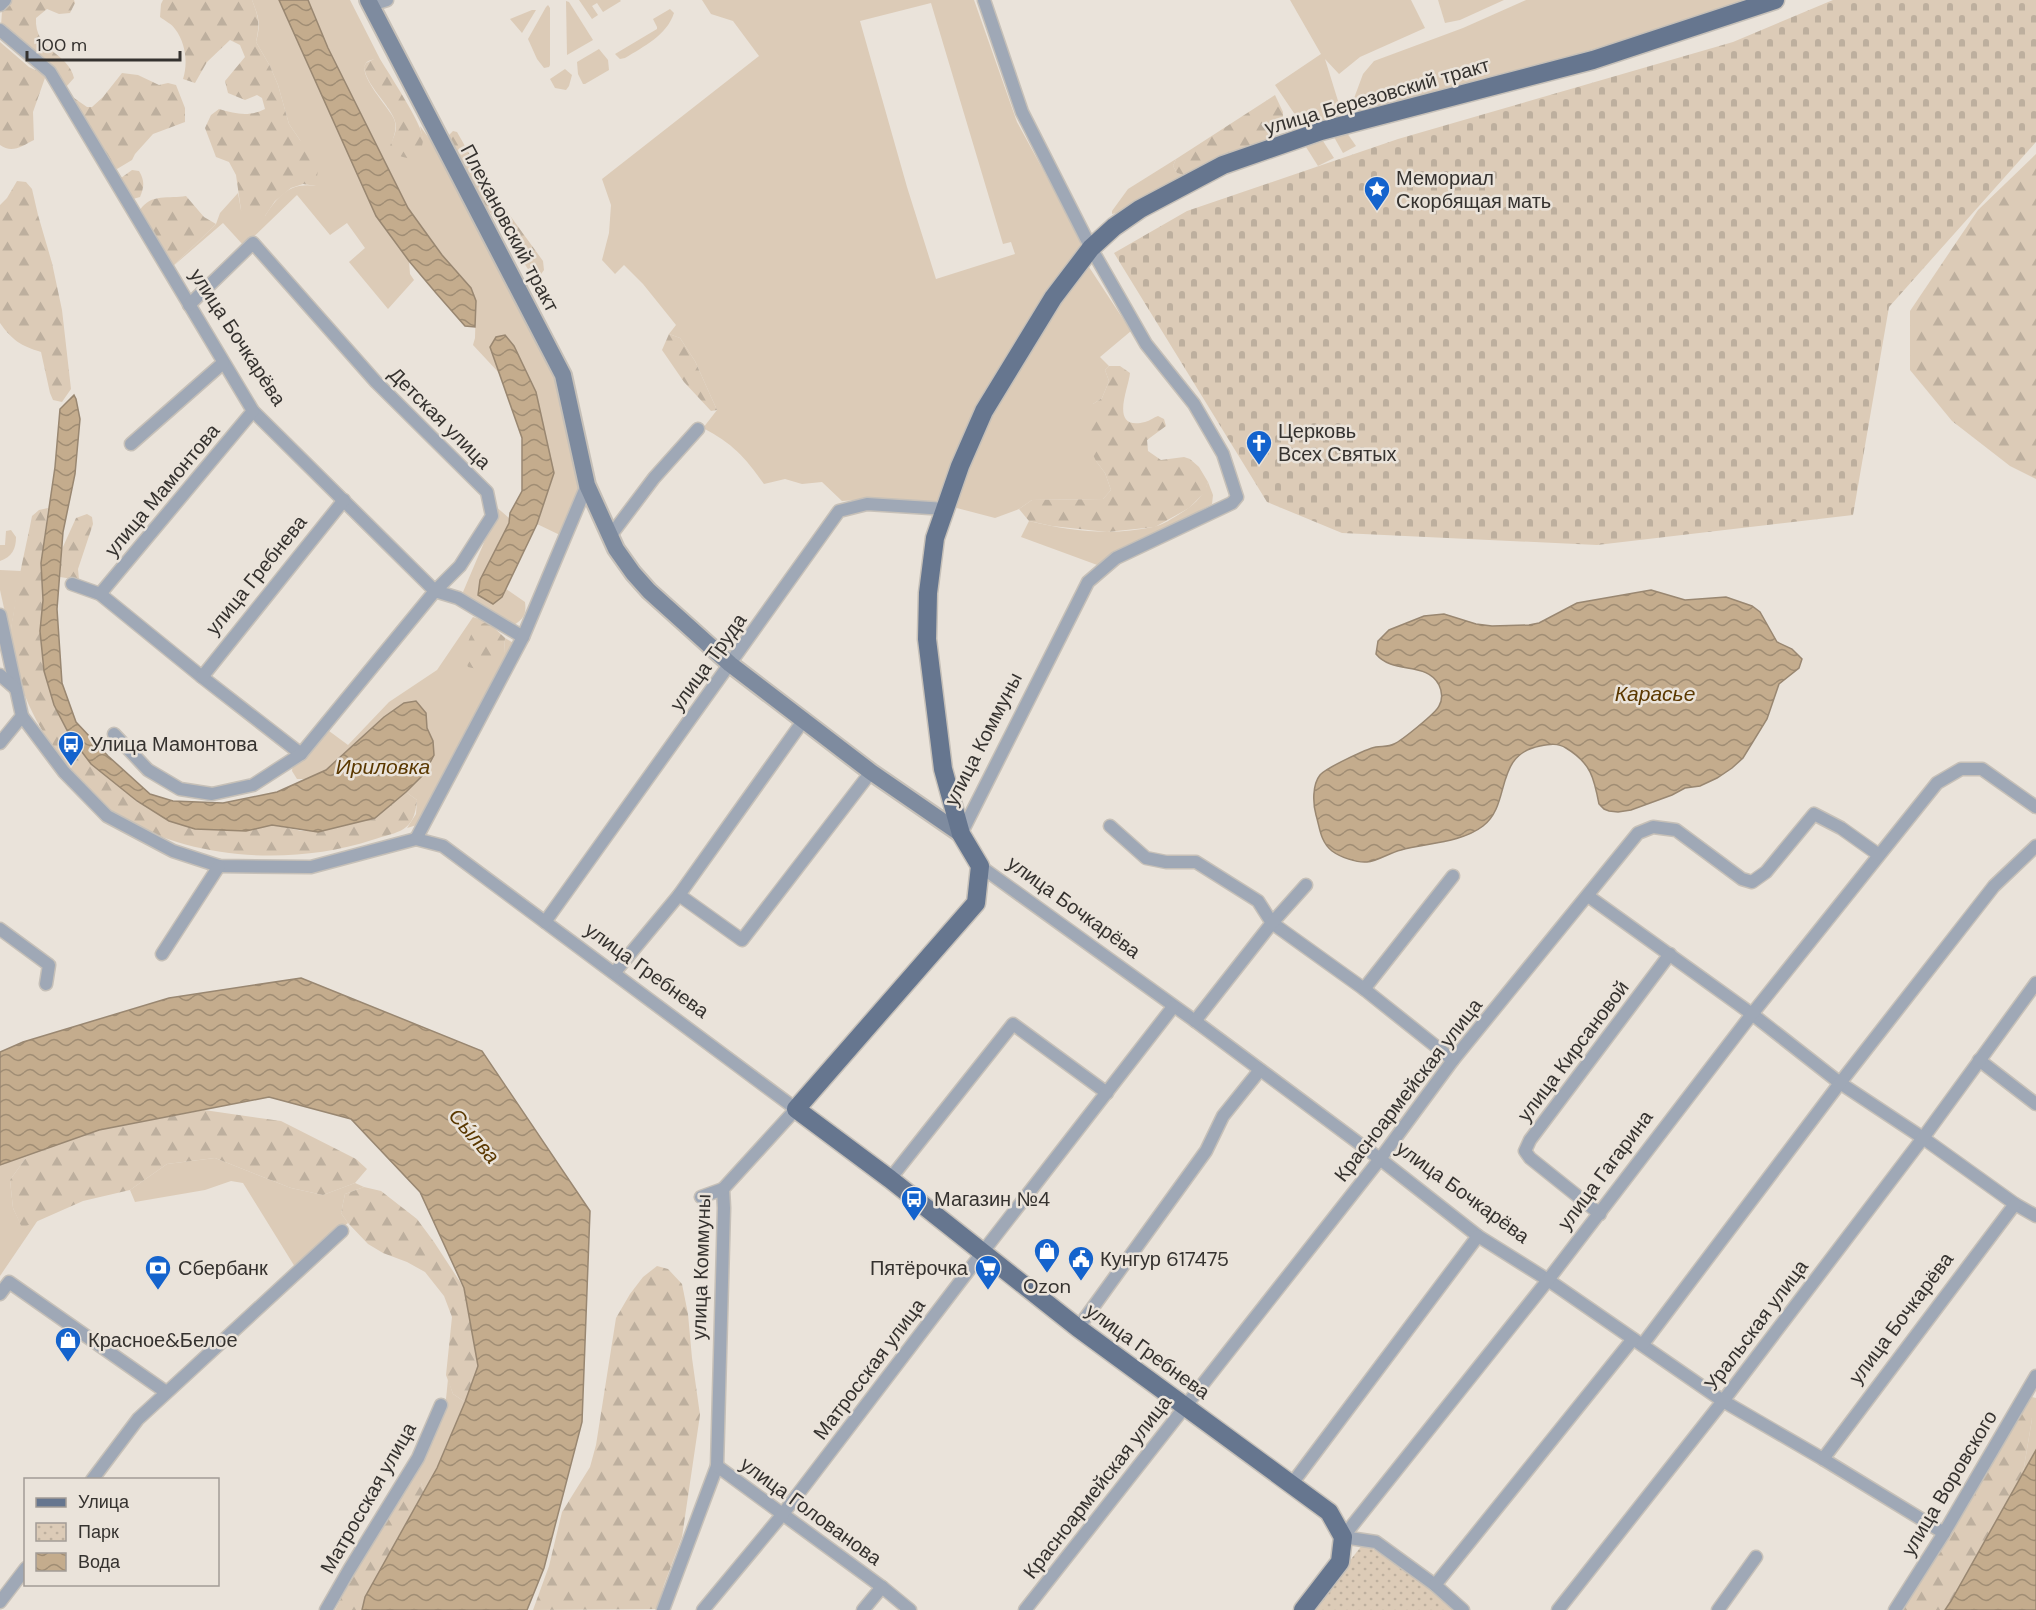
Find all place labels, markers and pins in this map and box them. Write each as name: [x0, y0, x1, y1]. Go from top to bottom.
place label: Мемориал Скорбящая мать: [1396, 165, 1551, 214]
place icon: Мемориал Скорбящая мать: [1362, 174, 1392, 212]
place label: Церковь Всех Святых: [1278, 418, 1397, 467]
church icon: Церковь Всех Святых: [1244, 428, 1274, 466]
bus stop icon: Улица Мамонтова: [56, 729, 86, 767]
place label: Улица Мамонтова: [90, 731, 258, 757]
bus stop icon: Магазин №4: [899, 1184, 929, 1222]
place label: Магазин №4: [934, 1186, 1050, 1212]
shop icon: Ozon: [1032, 1236, 1062, 1274]
public building icon: Кунгур 617475: [1066, 1244, 1096, 1282]
place label: Кунгур 617475: [1100, 1246, 1229, 1272]
bank icon: Сбербанк: [143, 1253, 173, 1291]
supermarket icon: Пятёрочка: [973, 1253, 1003, 1291]
place label: Сбербанк: [178, 1255, 268, 1281]
place label: Пятёрочка: [870, 1255, 969, 1281]
place label: Ozon: [1023, 1273, 1071, 1299]
shop icon: Красное&Белое: [53, 1325, 83, 1363]
place label: Красное&Белое: [88, 1327, 238, 1353]

